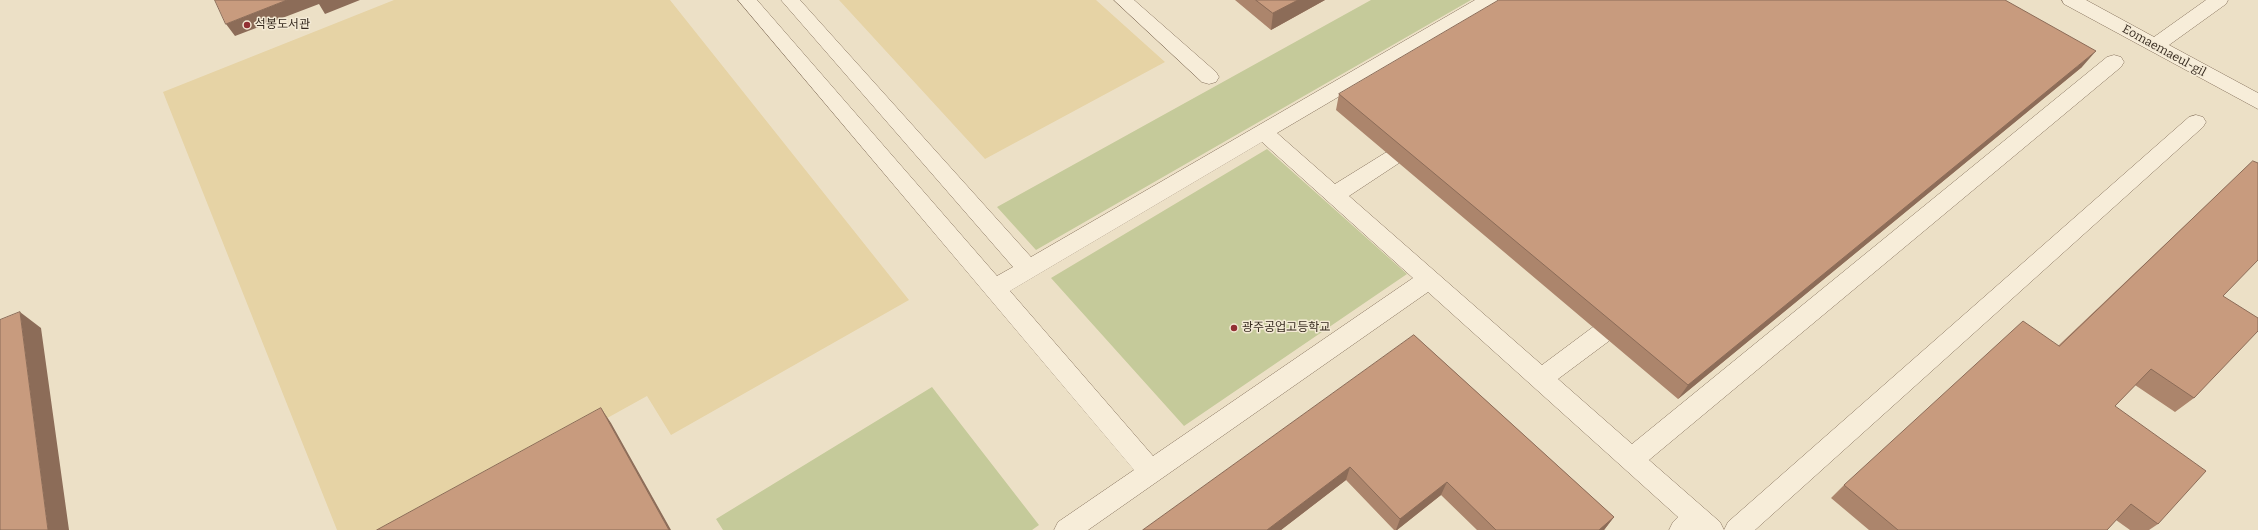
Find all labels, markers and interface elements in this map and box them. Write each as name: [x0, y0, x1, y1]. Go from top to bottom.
place label: 석봉도서관: [255, 18, 310, 32]
marker: 석봉도서관: [242, 20, 252, 30]
street label: Eomaemaeul-gil: [2120, 22, 2208, 80]
place label: 광주공업고등학교: [1242, 321, 1330, 335]
marker: 광주공업고등학교: [1229, 323, 1239, 333]

